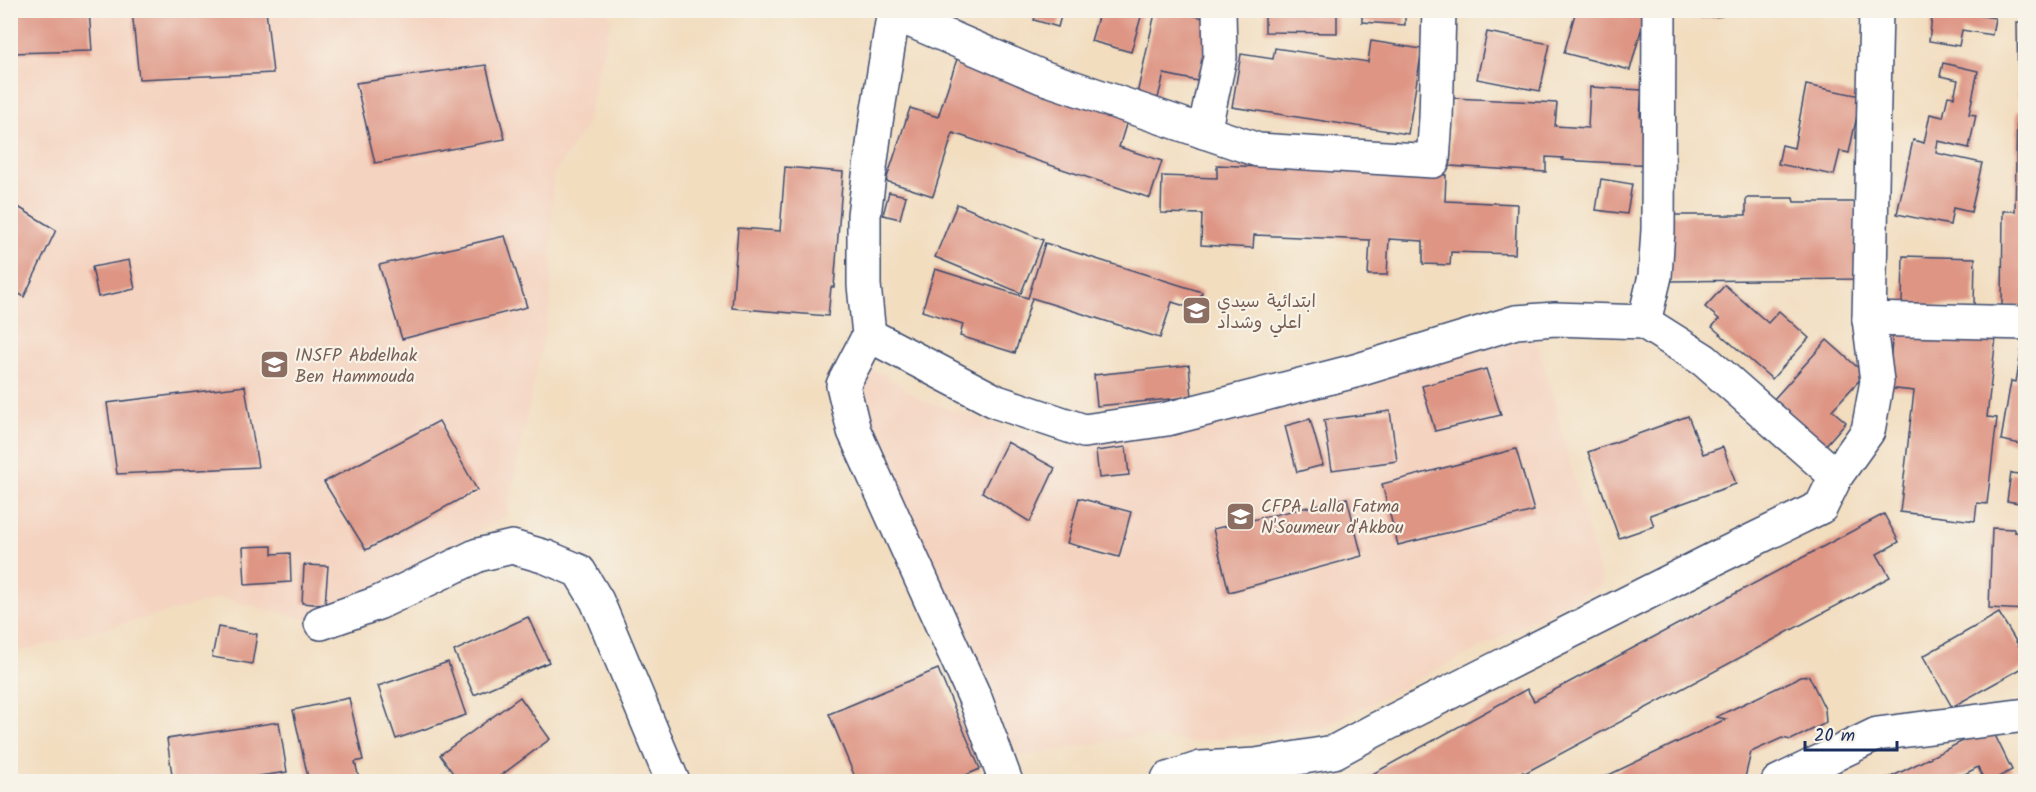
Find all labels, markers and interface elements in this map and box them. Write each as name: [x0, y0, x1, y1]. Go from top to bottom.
place label: ابتدائية سيدي اعلي وشداد: [1217, 288, 1316, 338]
school or university icon: ابتدائية سيدي اعلي وشداد: [1180, 295, 1212, 327]
place label: INSFP Abdelhak Ben Hammouda: [295, 342, 418, 392]
school or university icon: INSFP Abdelhak Ben Hammouda: [258, 349, 290, 381]
place label: CFPA Lalla Fatma N'Soumeur d'Akbou: [1261, 493, 1404, 543]
school or university icon: CFPA Lalla Fatma N'Soumeur d'Akbou: [1224, 500, 1256, 532]
scale bar: [1805, 714, 1896, 752]
text: 20 m: [1814, 722, 1855, 751]

